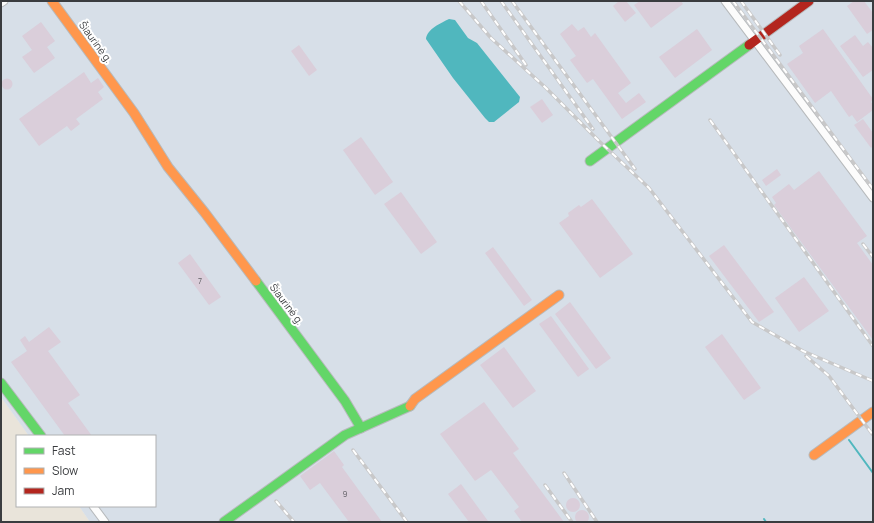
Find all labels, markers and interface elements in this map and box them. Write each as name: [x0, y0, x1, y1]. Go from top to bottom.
street label: Šiaurinė g.: [76, 18, 116, 66]
house number: 7: [198, 275, 202, 286]
street label: Šiaurinė g.: [267, 281, 307, 327]
legend: [16, 435, 156, 507]
text: Fast: [52, 442, 76, 459]
text: Slow: [52, 462, 78, 479]
text: Jam: [52, 482, 74, 499]
house number: 9: [343, 488, 348, 499]

